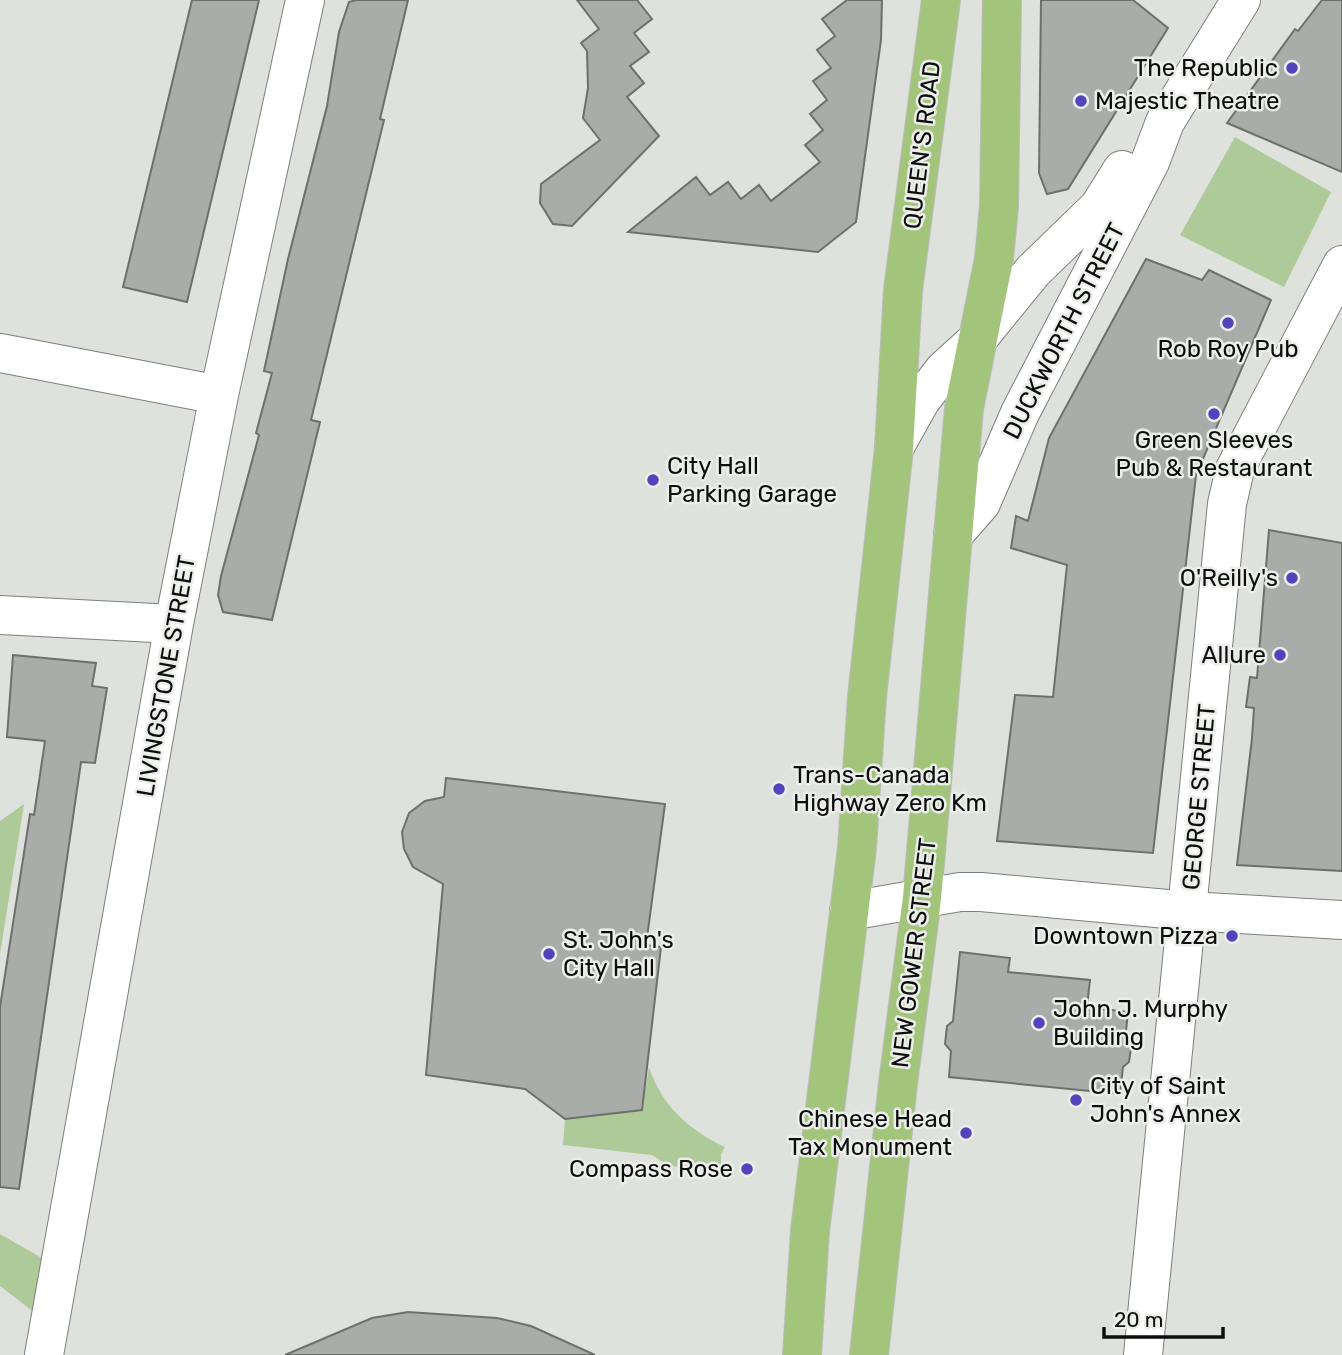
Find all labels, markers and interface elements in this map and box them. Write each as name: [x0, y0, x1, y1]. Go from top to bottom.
place label: The Republic: [1134, 54, 1278, 82]
street label: QUEEN'S ROAD: [898, 59, 946, 231]
marker: The Republic: [1284, 60, 1300, 76]
place label: Majestic Theatre: [1095, 87, 1279, 115]
marker: Majestic Theatre: [1073, 93, 1089, 109]
street label: DUCKWORTH STREET: [997, 218, 1131, 444]
marker: Rob Roy Pub: [1220, 315, 1236, 331]
place label: Rob Roy Pub: [1157, 335, 1299, 363]
marker: Green Sleeves Pub & Restaurant: [1206, 406, 1222, 422]
place label: Green Sleeves Pub & Restaurant: [1116, 426, 1312, 482]
place label: City Hall Parking Garage: [667, 452, 837, 508]
marker: City Hall Parking Garage: [645, 472, 661, 488]
street label: LIVINGSTONE STREET: [131, 553, 201, 799]
place label: O'Reilly's: [1180, 564, 1278, 592]
marker: O'Reilly's: [1284, 570, 1300, 586]
place label: Allure: [1201, 641, 1266, 669]
marker: Allure: [1272, 647, 1288, 663]
street label: GEORGE STREET: [1177, 703, 1221, 891]
place label: Trans-Canada Highway Zero Km: [793, 761, 987, 817]
marker: Trans-Canada Highway Zero Km: [771, 781, 787, 797]
street label: NEW GOWER STREET: [886, 837, 942, 1069]
place label: Downtown Pizza: [1033, 922, 1218, 950]
place label: St. John's City Hall: [563, 926, 674, 982]
marker: Downtown Pizza: [1224, 928, 1240, 944]
marker: St. John's City Hall: [541, 946, 557, 962]
place label: John J. Murphy Building: [1053, 995, 1228, 1051]
marker: John J. Murphy Building: [1031, 1015, 1047, 1031]
place label: City of Saint John's Annex: [1090, 1072, 1241, 1128]
marker: City of Saint John's Annex: [1068, 1092, 1084, 1108]
place label: Chinese Head Tax Monument: [788, 1105, 952, 1161]
marker: Chinese Head Tax Monument: [958, 1125, 974, 1141]
place label: Compass Rose: [569, 1155, 733, 1183]
marker: Compass Rose: [739, 1161, 755, 1177]
scale bar: [1104, 1296, 1223, 1340]
text: 20 m: [1114, 1307, 1163, 1332]

